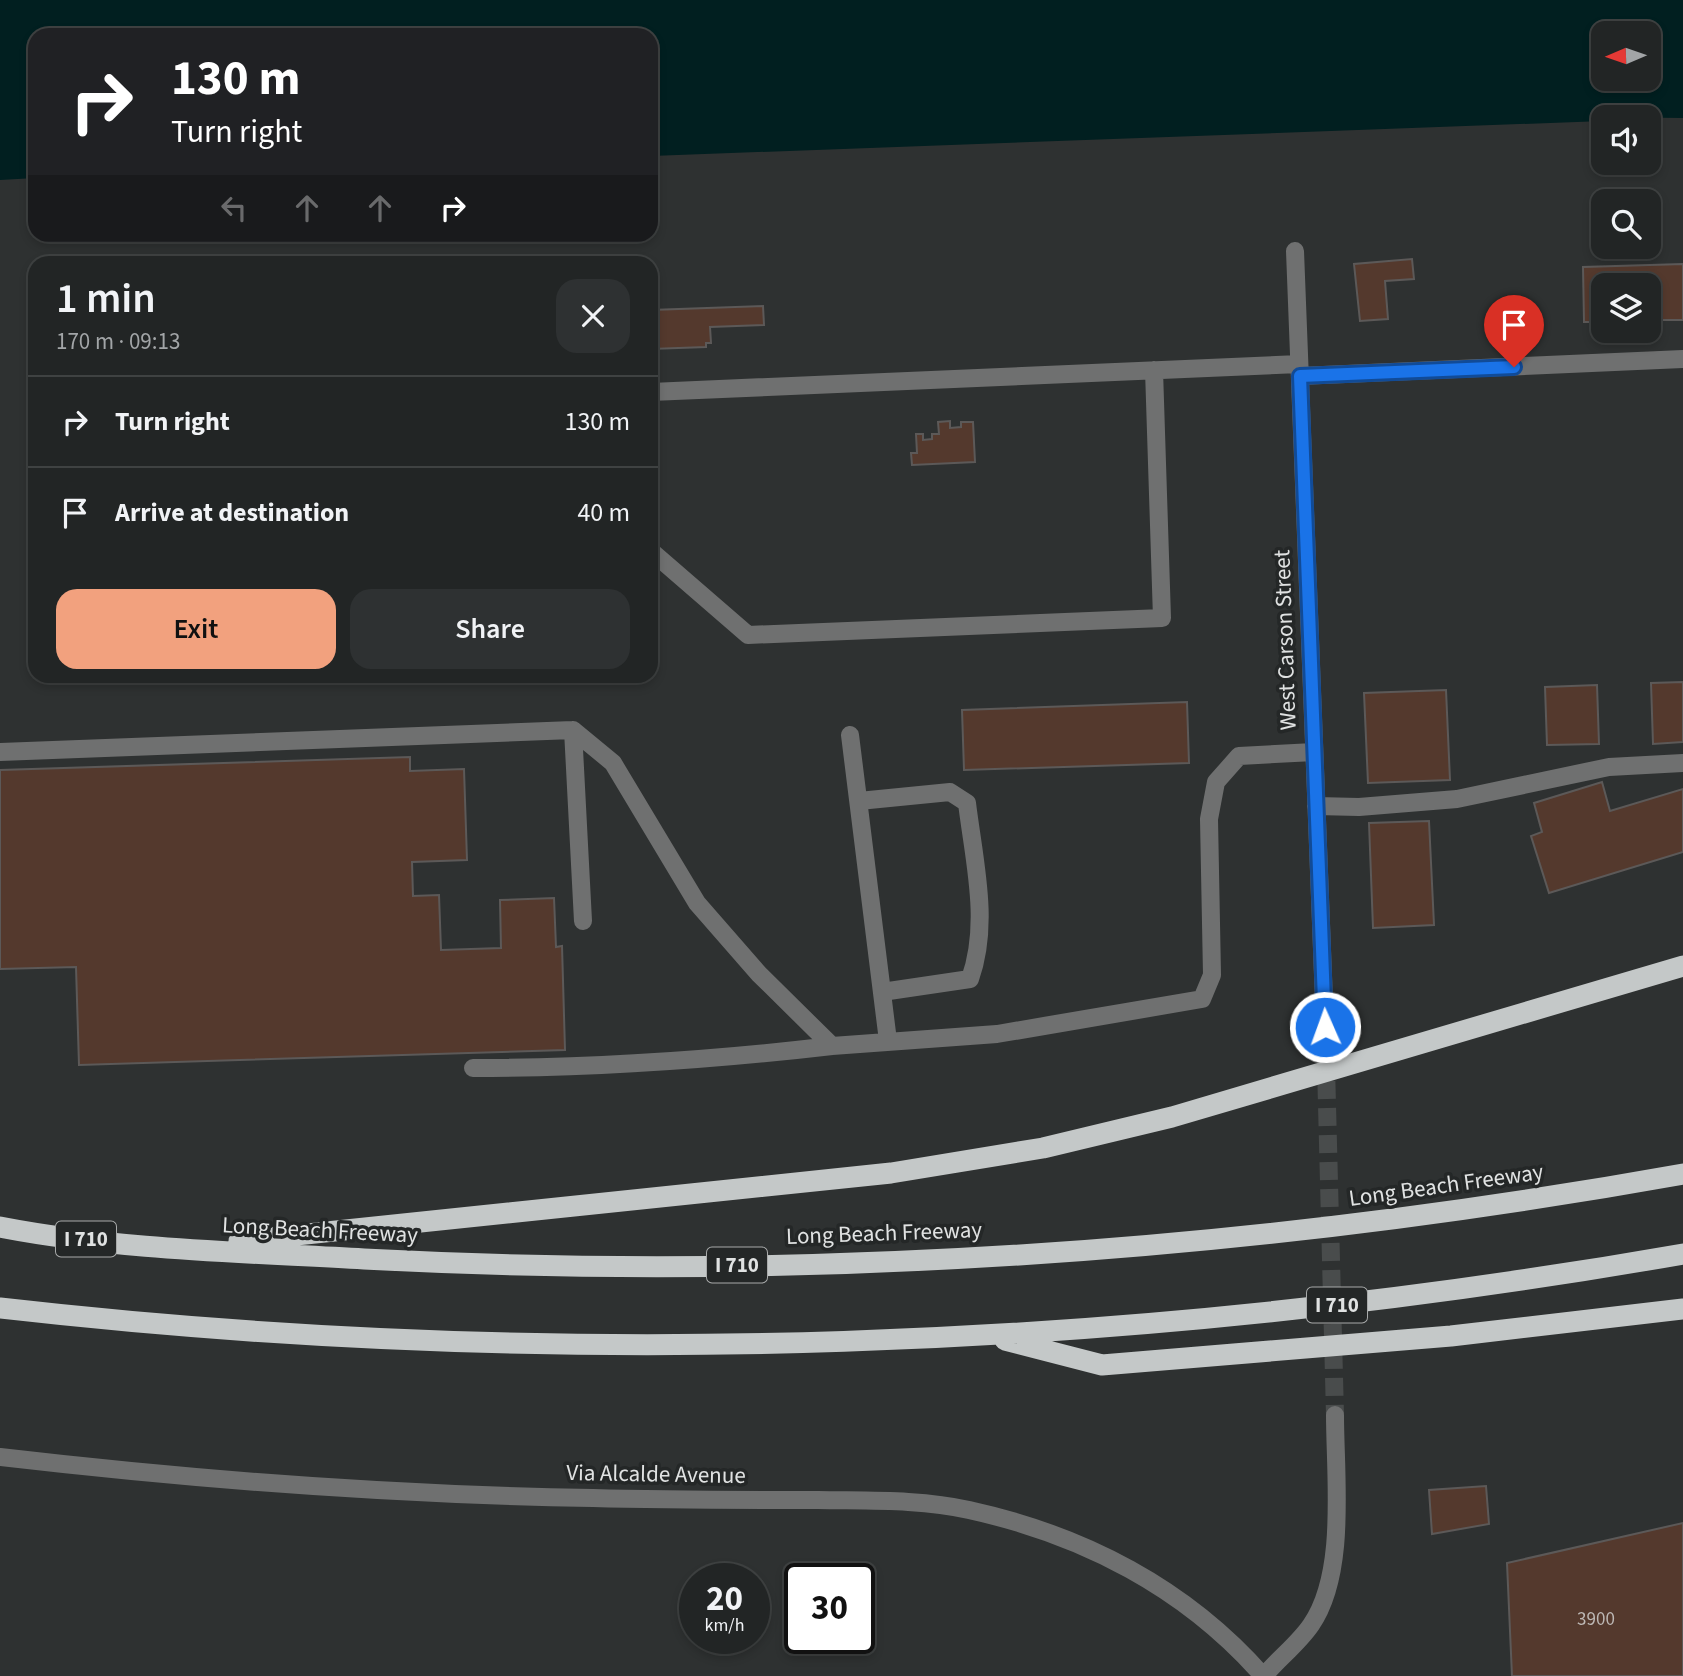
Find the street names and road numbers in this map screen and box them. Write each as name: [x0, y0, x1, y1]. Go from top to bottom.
street label: West Carson Street: [1265, 549, 1305, 731]
street label: Long Beach Freeway: [1347, 1155, 1546, 1215]
street label: Long Beach Freeway: [221, 1208, 419, 1252]
street label: Long Beach Freeway: [785, 1213, 983, 1253]
road number: I 710: [56, 1222, 116, 1256]
road number: I 710: [707, 1248, 767, 1282]
road number: I 710: [1307, 1288, 1367, 1322]
street label: Via Alcalde Avenue: [566, 1456, 746, 1492]

